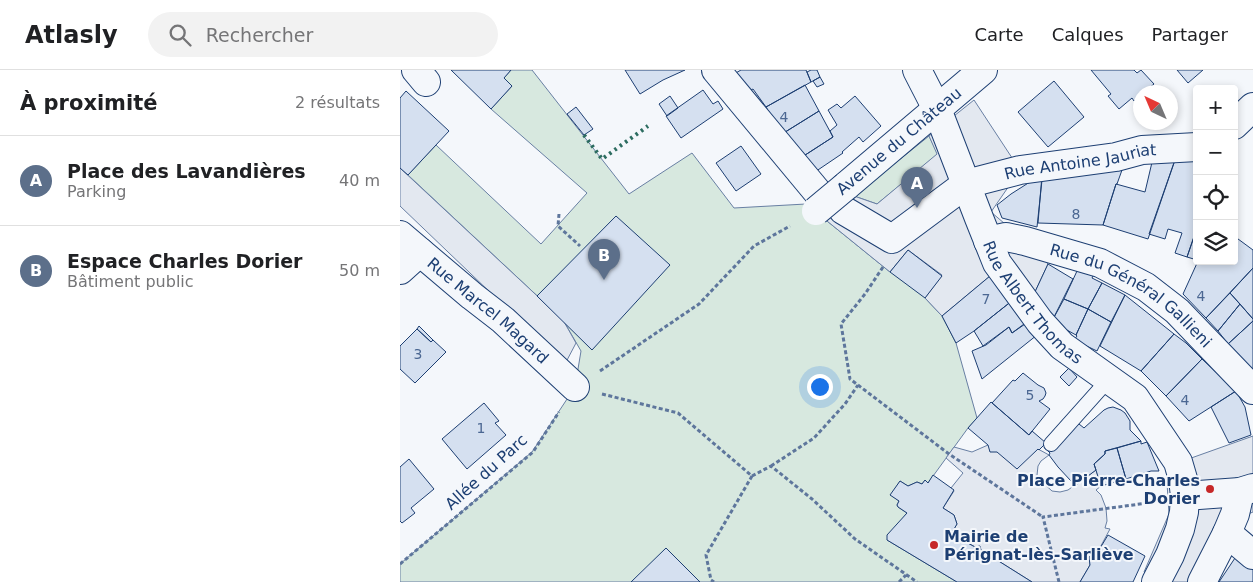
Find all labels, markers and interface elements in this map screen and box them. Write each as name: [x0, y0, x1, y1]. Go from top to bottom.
search box: [148, 12, 498, 57]
text: Atlasly: [25, 21, 118, 49]
icon: search: [166, 21, 194, 49]
text: Rechercher: [206, 24, 313, 46]
text: Carte: [975, 24, 1024, 45]
text: Calques: [1052, 24, 1124, 45]
text: Partager: [1152, 24, 1228, 45]
street label: Avenue du Château: [833, 83, 965, 199]
north arrow: [1133, 85, 1178, 130]
map controls: [1193, 85, 1238, 265]
button: +: [1193, 85, 1238, 130]
text: À proximité: [20, 91, 157, 115]
text: 2 résultats: [295, 93, 380, 112]
house number: 4: [780, 109, 789, 125]
button: −: [1193, 130, 1238, 175]
street label: Rue Antoine Jauriat: [1002, 140, 1157, 183]
text: Place des Lavandières: [67, 160, 306, 182]
pin: A: [901, 167, 933, 208]
text: A: [30, 171, 42, 190]
text: 40 m: [339, 171, 380, 190]
button: locate: [1193, 175, 1238, 220]
text: Parking: [67, 182, 126, 201]
house number: 8: [1072, 206, 1080, 222]
button: layers: [1193, 220, 1238, 265]
street label: Rue Albert Thomas: [980, 238, 1087, 367]
pin: B: [588, 239, 620, 280]
street label: Rue du Général Gallieni: [1048, 239, 1216, 351]
text: Espace Charles Dorier: [67, 250, 302, 272]
street label: Rue Marcel Magard: [424, 253, 553, 367]
text: B: [30, 261, 42, 280]
text: 50 m: [339, 261, 380, 280]
text: Bâtiment public: [67, 272, 194, 291]
house number: 4: [1197, 288, 1206, 304]
house number: 7: [982, 291, 990, 307]
house number: 3: [414, 346, 422, 362]
your location: [807, 374, 833, 400]
house number: 5: [1026, 387, 1034, 403]
house number: 4: [1181, 392, 1190, 408]
house number: 1: [477, 420, 485, 436]
street label: Allée du Parc: [441, 430, 531, 514]
place label: Place Pierre-Charles Dorier: [1017, 471, 1200, 508]
marker: Place Pierre-Charles Dorier: [1204, 483, 1216, 495]
place label: Mairie de Pérignat-lès-Sarliève: [944, 527, 1134, 564]
marker: Mairie de Pérignat-lès-Sarliève: [928, 539, 940, 551]

